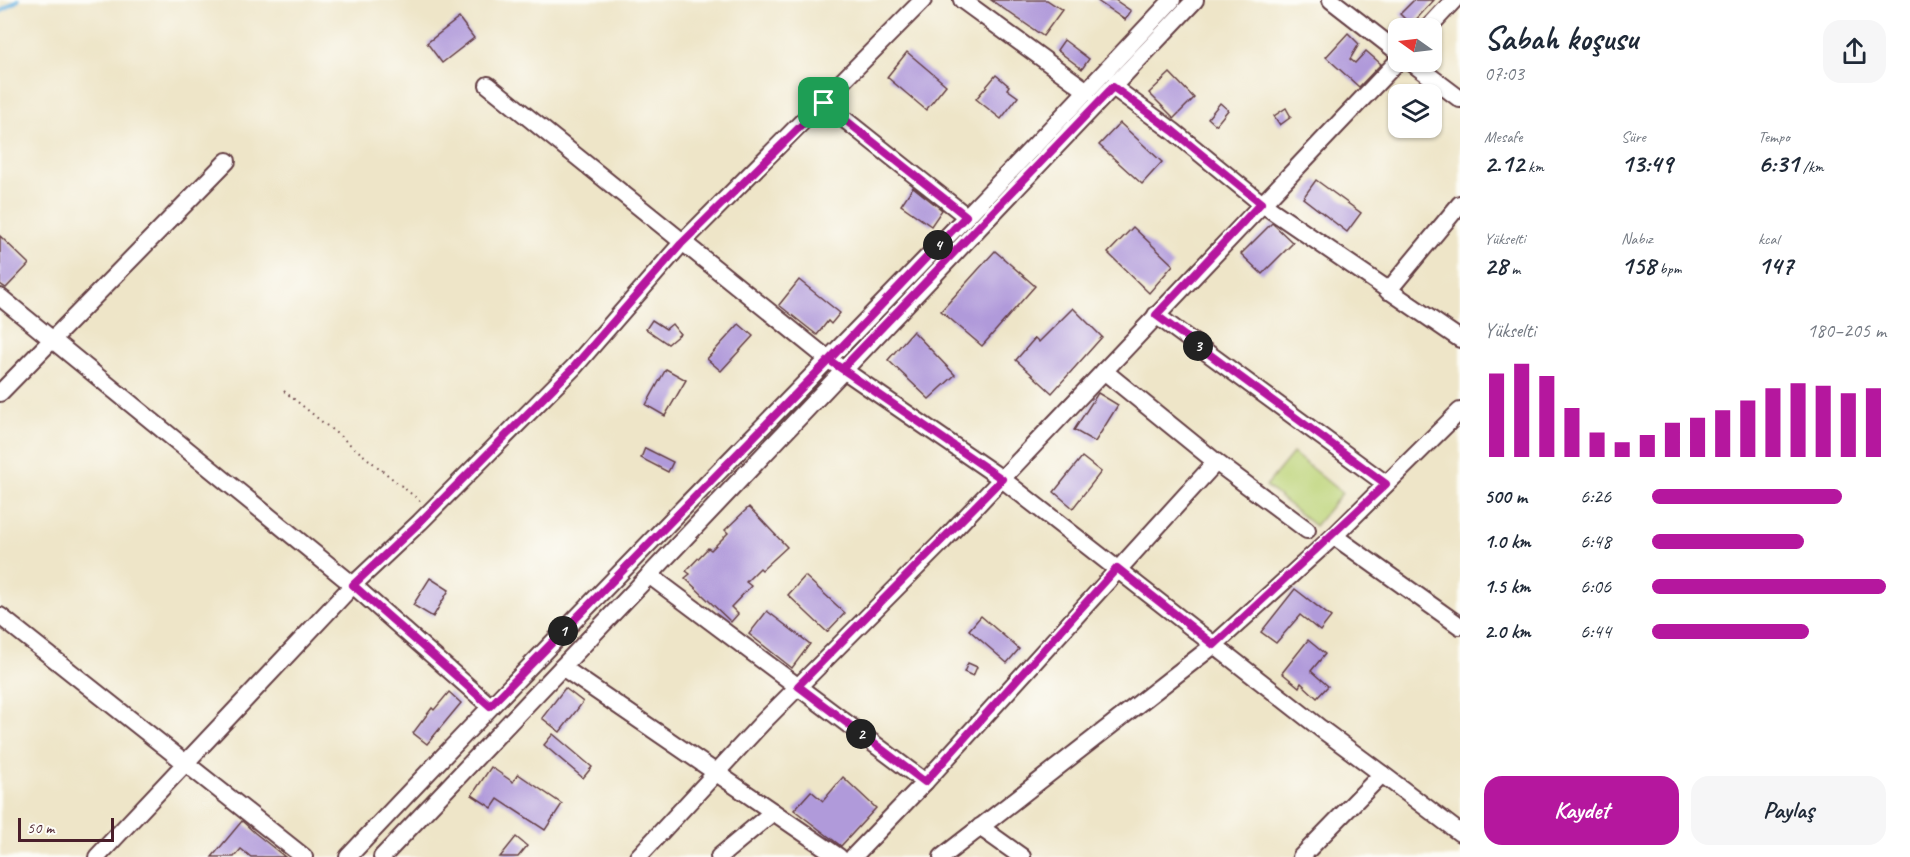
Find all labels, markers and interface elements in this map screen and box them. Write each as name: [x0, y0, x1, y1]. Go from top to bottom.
text: Sabah koşusu: [1484, 17, 1638, 59]
north arrow: [1388, 18, 1442, 72]
map controls: [1388, 18, 1442, 138]
button: share: [1823, 20, 1886, 83]
text: 07:03: [1484, 61, 1524, 86]
pin: [798, 77, 849, 128]
button: layers: [1388, 84, 1442, 138]
icon: arrive: [807, 86, 840, 119]
text: Mesafe: [1484, 127, 1522, 147]
text: Süre: [1621, 127, 1646, 147]
text: Tempo: [1758, 127, 1790, 147]
text: 2.12: [1484, 147, 1524, 180]
text: 13:49: [1621, 147, 1673, 180]
text: 6:31: [1758, 147, 1799, 180]
text: km: [1524, 157, 1544, 177]
text: /km: [1799, 157, 1824, 177]
text: Yükselti: [1484, 229, 1525, 249]
text: Nabız: [1621, 229, 1653, 249]
text: kcal: [1758, 229, 1779, 249]
pin: 4: [923, 230, 953, 260]
text: 4: [934, 235, 942, 255]
text: 28: [1484, 249, 1507, 282]
text: 158: [1621, 249, 1656, 282]
text: 147: [1758, 249, 1793, 282]
text: m: [1507, 259, 1520, 279]
text: bpm: [1656, 259, 1682, 279]
text: Yükselti: [1484, 318, 1536, 343]
text: 180–205 m: [1807, 318, 1886, 343]
pin: 3: [1183, 331, 1213, 361]
text: 3: [1194, 336, 1202, 356]
text: 500 m: [1484, 484, 1527, 509]
text: 6:26: [1580, 484, 1611, 509]
text: 1.0 km: [1484, 529, 1531, 554]
text: 6:48: [1580, 529, 1611, 554]
text: 1.5 km: [1484, 574, 1530, 599]
text: 6:06: [1580, 574, 1611, 599]
pin: 1: [548, 616, 578, 646]
text: 2.0 km: [1484, 619, 1531, 644]
text: 6:44: [1580, 619, 1611, 644]
text: 1: [559, 621, 567, 641]
pin: 2: [846, 719, 876, 749]
text: 2: [857, 724, 865, 744]
button: Kaydet: [1484, 776, 1679, 845]
button: Paylaş: [1691, 776, 1886, 845]
scale bar: [18, 815, 114, 842]
text: 50 m: [27, 818, 54, 838]

